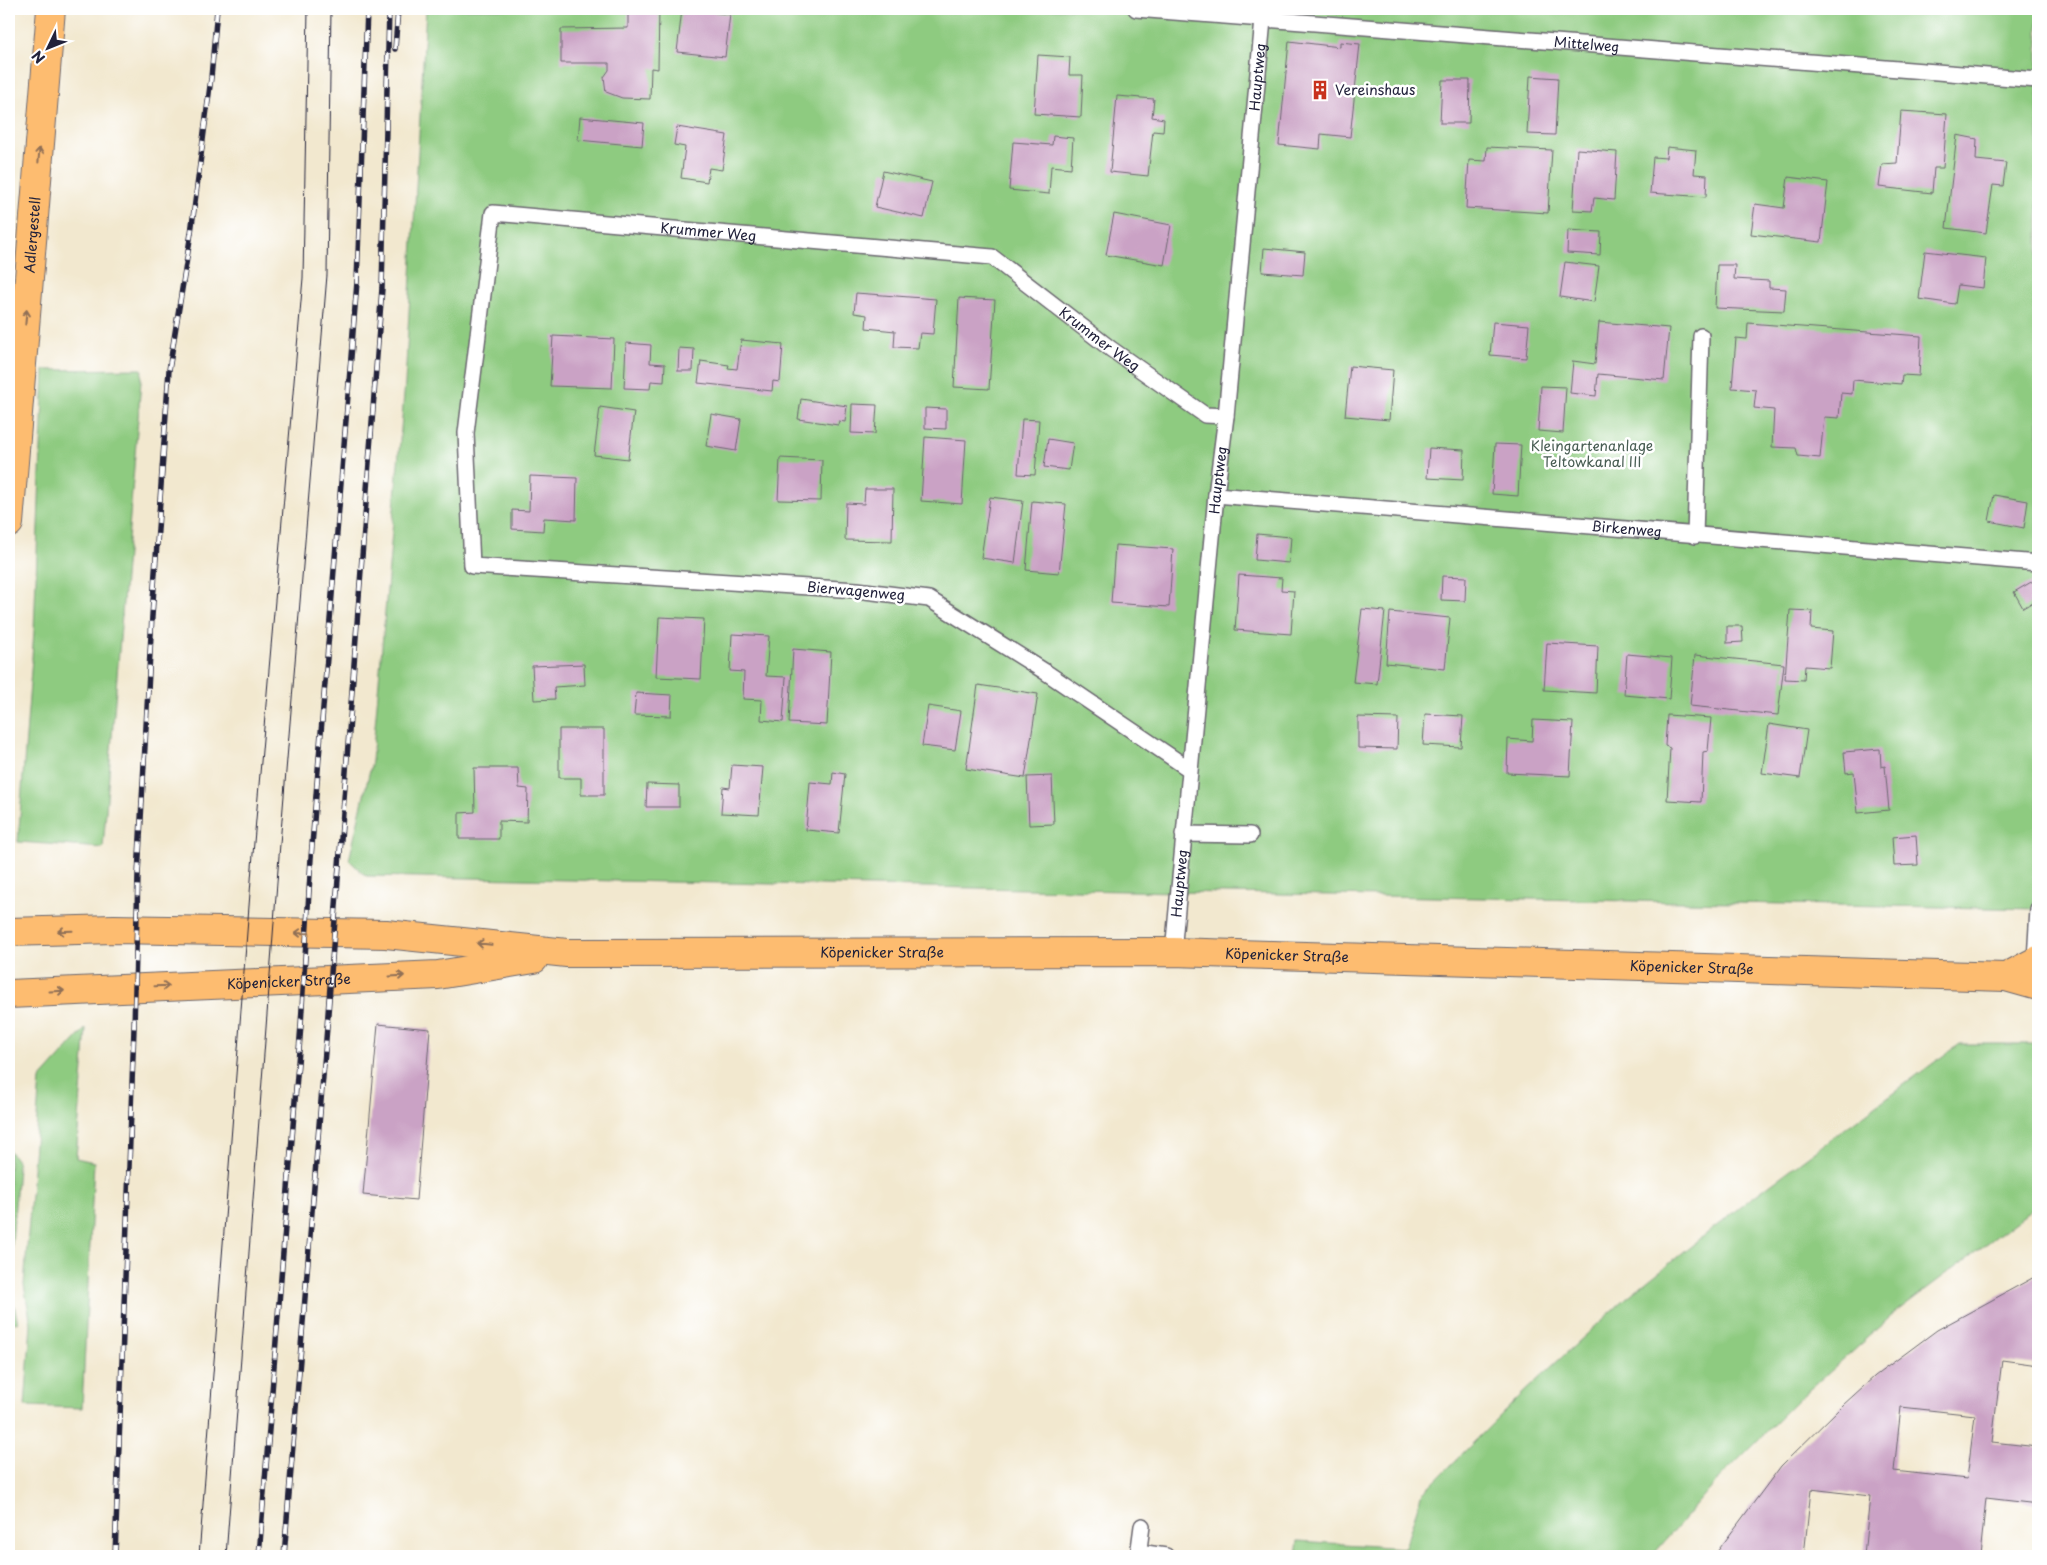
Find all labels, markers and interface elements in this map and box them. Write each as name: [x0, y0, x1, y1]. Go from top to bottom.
north arrow: [22, 22, 72, 72]
street label: Mittelweg: [1553, 31, 1620, 57]
street label: Hauptweg: [1244, 42, 1271, 112]
text: N: [27, 46, 50, 68]
building icon: Vereinshaus: [1309, 79, 1331, 101]
place label: Vereinshaus: [1335, 79, 1415, 100]
one-way arrow: [34, 147, 44, 163]
street label: Adlergestell: [18, 196, 46, 274]
street label: Krummer Weg: [660, 217, 757, 246]
street label: Krummer Weg: [1055, 302, 1144, 376]
one-way arrow: [21, 309, 30, 325]
park label: Kleingartenanlage Teltowkanal III: [1531, 435, 1653, 472]
street label: Hauptweg: [1203, 445, 1232, 515]
street label: Birkenweg: [1591, 515, 1663, 542]
street label: Bierwagenweg: [806, 576, 906, 605]
street label: Hauptweg: [1165, 848, 1193, 918]
one-way arrow: [57, 926, 74, 936]
one-way arrow: [294, 928, 310, 937]
one-way arrow: [476, 939, 492, 949]
street label: Köpenicker Straße: [820, 941, 944, 963]
street label: Köpenicker Straße: [1225, 943, 1349, 967]
street label: Köpenicker Straße: [1629, 955, 1754, 979]
street label: Köpenicker Straße: [226, 968, 351, 994]
one-way arrow: [388, 972, 404, 981]
one-way arrow: [154, 982, 170, 991]
one-way arrow: [49, 987, 65, 996]

